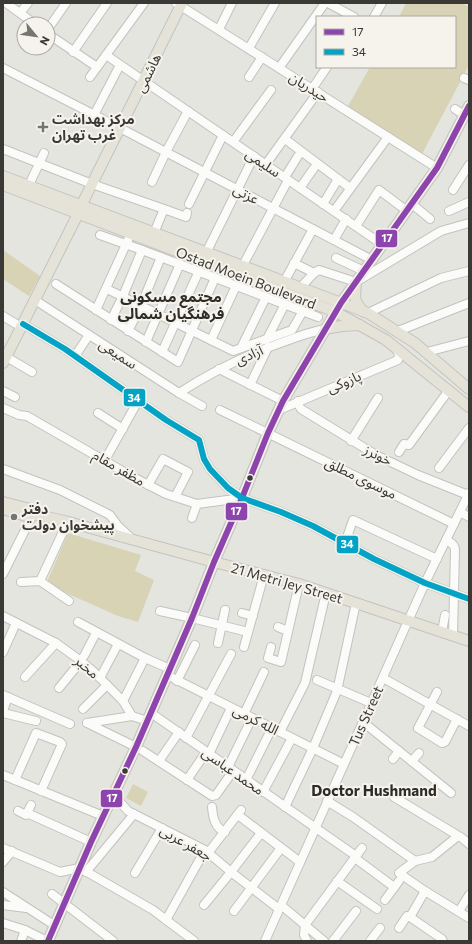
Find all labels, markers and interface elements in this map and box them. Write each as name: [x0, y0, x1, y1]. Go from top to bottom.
north arrow: [16, 16, 56, 56]
legend: [316, 16, 456, 68]
text: 17: [352, 24, 363, 38]
text: N: [37, 34, 53, 48]
text: 34: [352, 44, 366, 58]
street label: هاشمی: [131, 50, 165, 96]
street label: حیدریان: [286, 68, 332, 106]
place label: مرکز بهداشت غرب تهران: [52, 110, 135, 144]
marker: مرکز بهداشت غرب تهران: [37, 121, 49, 133]
street label: سلیمی: [242, 145, 284, 181]
street label: عزتی: [230, 180, 262, 208]
line badge: 17: [375, 229, 398, 248]
text: 17: [381, 231, 393, 244]
street label: Ostad Moein Boulevard: [174, 243, 319, 312]
district label: مجتمع مسکونی فرهنگیان شمالی: [118, 287, 224, 323]
street label: سمیعی: [96, 335, 140, 373]
street label: آزادی: [232, 341, 267, 369]
street label: پازوکی: [324, 367, 364, 398]
line badge: 34: [123, 388, 146, 407]
text: 34: [127, 391, 141, 404]
street label: خونرز: [360, 440, 395, 470]
street label: مظفر مقام: [89, 446, 148, 492]
street label: موسوی مطلق: [322, 453, 400, 504]
unlabelled marker: [245, 473, 255, 483]
place label: دفتر پیشخوان دولت: [21, 500, 115, 535]
line badge: 17: [225, 502, 248, 521]
text: 17: [230, 504, 242, 517]
marker: دفتر پیشخوان دولت: [9, 512, 19, 522]
line badge: 34: [336, 535, 359, 554]
text: 34: [340, 537, 354, 550]
street label: 21 Metri Jey Street: [229, 558, 345, 607]
street label: مخبر: [70, 651, 103, 682]
street label: Tus Street: [345, 683, 386, 749]
street label: الله کرمی: [230, 701, 282, 739]
street label: محمد عباسی: [198, 743, 268, 799]
unlabelled marker: [120, 766, 130, 776]
district label: Doctor Hushmand: [311, 781, 437, 799]
line badge: 17: [100, 789, 123, 808]
text: 17: [106, 791, 118, 804]
street label: جعفر عربی: [157, 821, 215, 865]

